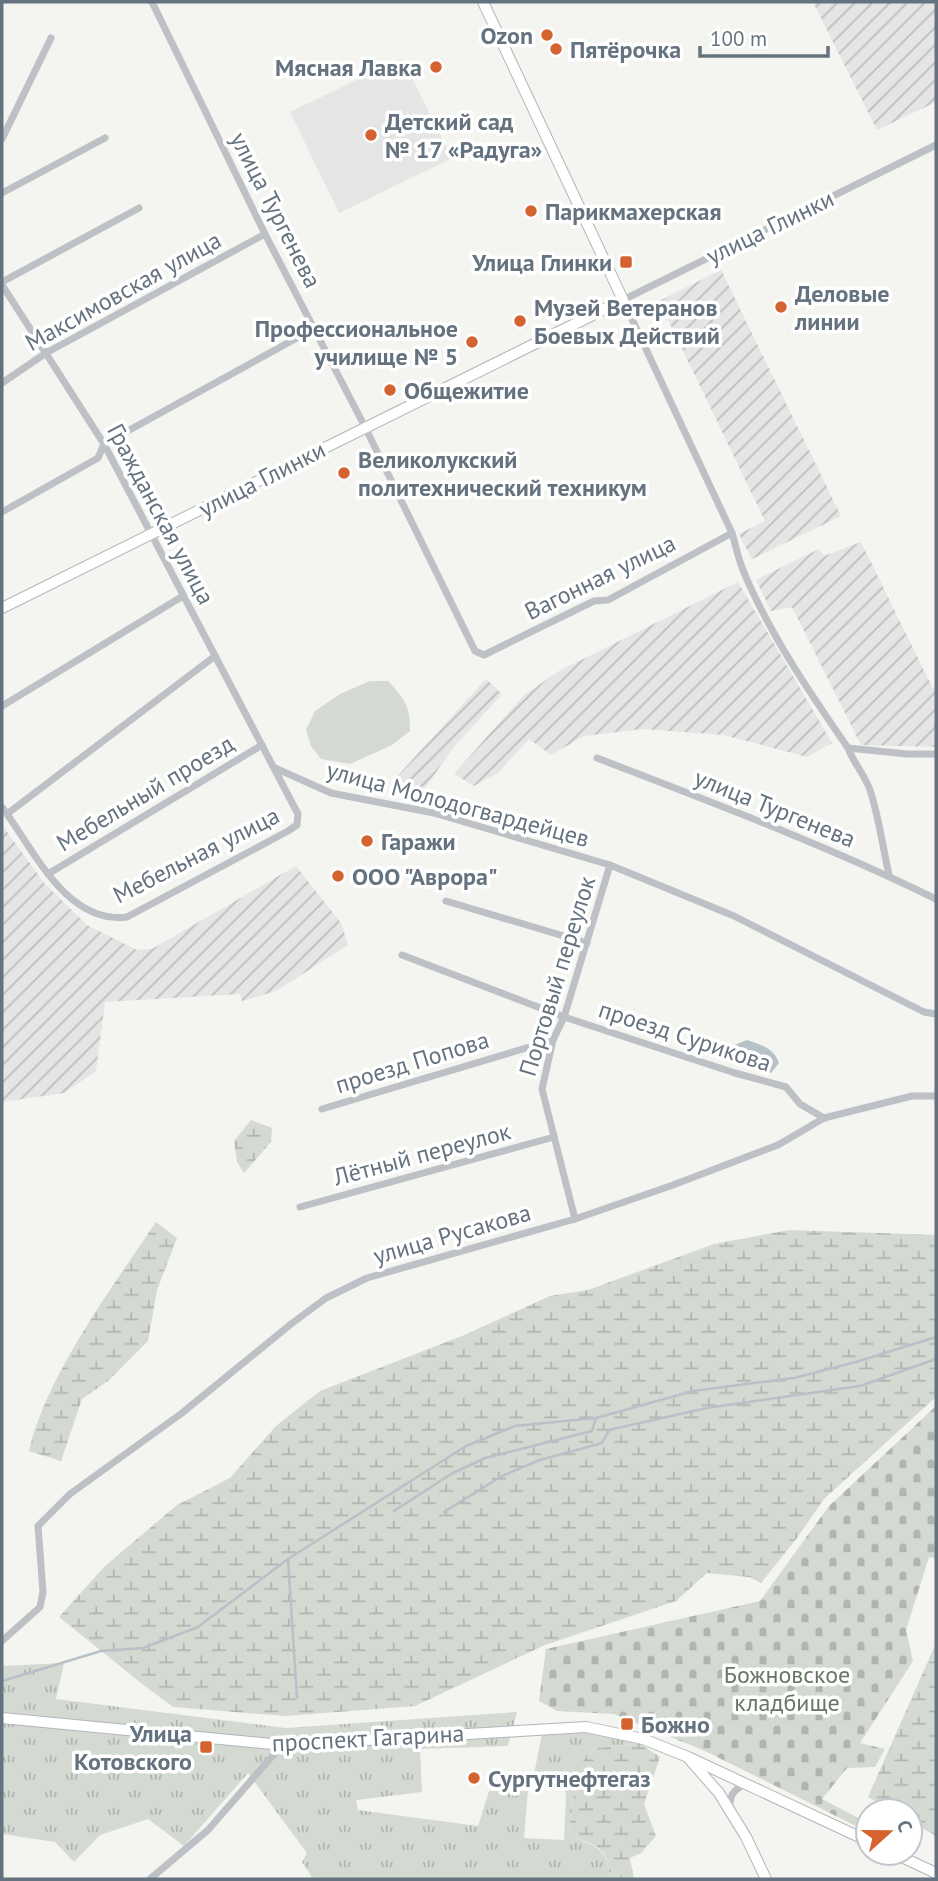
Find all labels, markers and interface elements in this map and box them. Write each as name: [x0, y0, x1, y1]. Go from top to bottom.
scale bar: [700, 14, 828, 58]
place label: Ozon: [481, 20, 533, 51]
text: 100 m: [710, 25, 767, 52]
marker: Ozon: [539, 27, 555, 43]
place label: Пятёрочка: [570, 34, 681, 65]
marker: Пятёрочка: [548, 41, 564, 57]
place label: Мясная Лавка: [275, 52, 422, 83]
marker: Мясная Лавка: [428, 59, 444, 75]
place label: Детский сад № 17 «Радуга»: [385, 106, 543, 165]
street label: улица Тургенева: [223, 127, 329, 293]
marker: Детский сад № 17 «Радуга»: [363, 127, 379, 143]
street label: улица Глинки: [701, 183, 839, 271]
place label: Парикмахерская: [545, 196, 722, 227]
marker: Парикмахерская: [523, 203, 539, 219]
street label: Максимовская улица: [20, 224, 226, 358]
place label: Улица Глинки: [471, 247, 612, 278]
marker: Улица Глинки: [618, 254, 634, 270]
place label: Деловые линии: [794, 278, 890, 337]
place label: Музей Ветеранов Боевых Действий: [534, 292, 720, 351]
marker: Деловые линии: [773, 299, 789, 315]
place label: Профессиональное училище № 5: [255, 313, 458, 372]
marker: Музей Ветеранов Боевых Действий: [512, 313, 528, 329]
marker: Профессиональное училище № 5: [464, 334, 480, 350]
place label: Общежитие: [404, 375, 529, 406]
marker: Общежитие: [382, 382, 398, 398]
street label: Гражданская улица: [100, 418, 222, 610]
street label: улица Глинки: [193, 434, 331, 524]
place label: Великолукский политехнический техникум: [358, 444, 647, 503]
marker: Великолукский политехнический техникум: [336, 465, 352, 481]
street label: Вагонная улица: [520, 527, 680, 627]
street label: Мебельный проезд: [51, 728, 239, 858]
street label: улица Молодогвардейцев: [323, 754, 593, 854]
street label: улица Тургенева: [690, 762, 860, 854]
street label: Мебельная улица: [108, 800, 284, 910]
place label: Гаражи: [381, 826, 456, 857]
marker: Гаражи: [359, 833, 375, 849]
place label: ООО "Аврора": [352, 861, 498, 892]
marker: ООО "Аврора": [330, 868, 346, 884]
street label: Портовый переулок: [512, 872, 602, 1080]
street label: проезд Сурикова: [595, 994, 775, 1078]
street label: проезд Попова: [331, 1024, 493, 1100]
street label: Лётный переулок: [329, 1115, 514, 1193]
street label: улица Русакова: [370, 1197, 534, 1271]
park label: Божновское кладбище: [724, 1659, 850, 1718]
place label: Божно: [641, 1709, 710, 1740]
marker: Божно: [619, 1716, 635, 1732]
street label: проспект Гагарина: [271, 1717, 465, 1759]
place label: Улица Котовского: [74, 1718, 192, 1777]
marker: Улица Котовского: [198, 1739, 214, 1755]
place label: Сургутнефтегаз: [488, 1763, 651, 1794]
marker: Сургутнефтегаз: [466, 1770, 482, 1786]
north arrow: [854, 1797, 924, 1867]
text: С: [892, 1817, 918, 1836]

